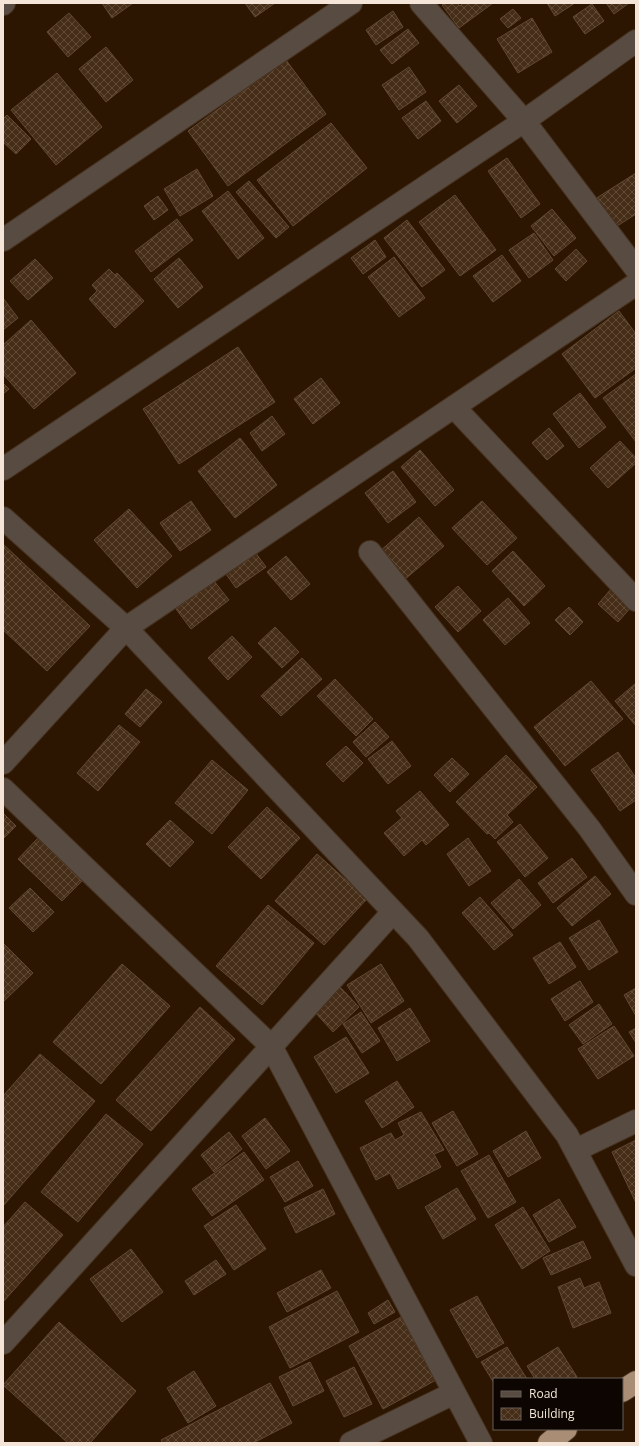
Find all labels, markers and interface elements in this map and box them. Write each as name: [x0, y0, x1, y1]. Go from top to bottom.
legend: [493, 1378, 623, 1430]
text: Road: [529, 1385, 558, 1402]
text: Building: [529, 1405, 575, 1422]

